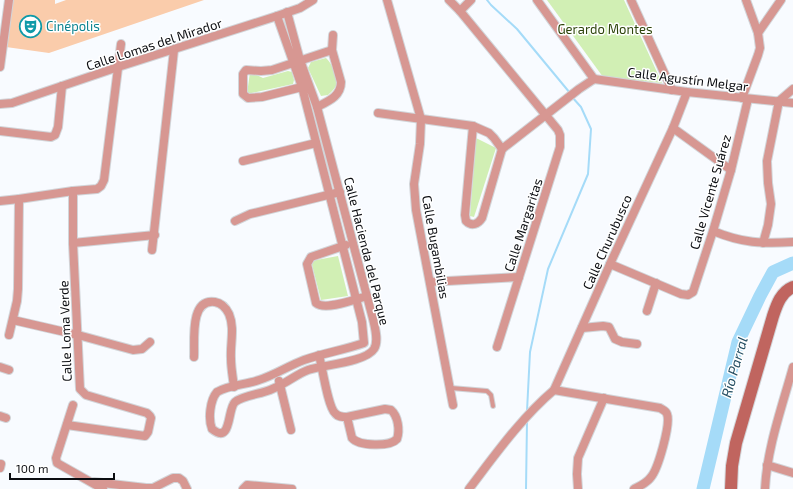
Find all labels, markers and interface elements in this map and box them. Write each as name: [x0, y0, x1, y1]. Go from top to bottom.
theatre icon: Cinépolis: [17, 13, 43, 39]
street label: Calle Lomas del Mirador: [84, 14, 224, 74]
place label: Cinépolis: [46, 18, 100, 34]
park label: Gerardo Montes: [557, 21, 653, 37]
street label: Calle Agustín Melgar: [627, 64, 749, 94]
street label: Calle Vicente Suárez: [686, 133, 734, 251]
street label: Calle Hacienda del Parque: [341, 175, 393, 327]
street label: Calle Margaritas: [500, 176, 546, 274]
street label: Calle Churubusco: [579, 192, 635, 292]
street label: Calle Bugambilias: [419, 194, 453, 300]
street label: Calle Loma Verde: [55, 280, 75, 382]
water label: Río Parral: [717, 335, 751, 399]
scale bar: [10, 455, 114, 481]
text: 100 m: [16, 461, 48, 475]

